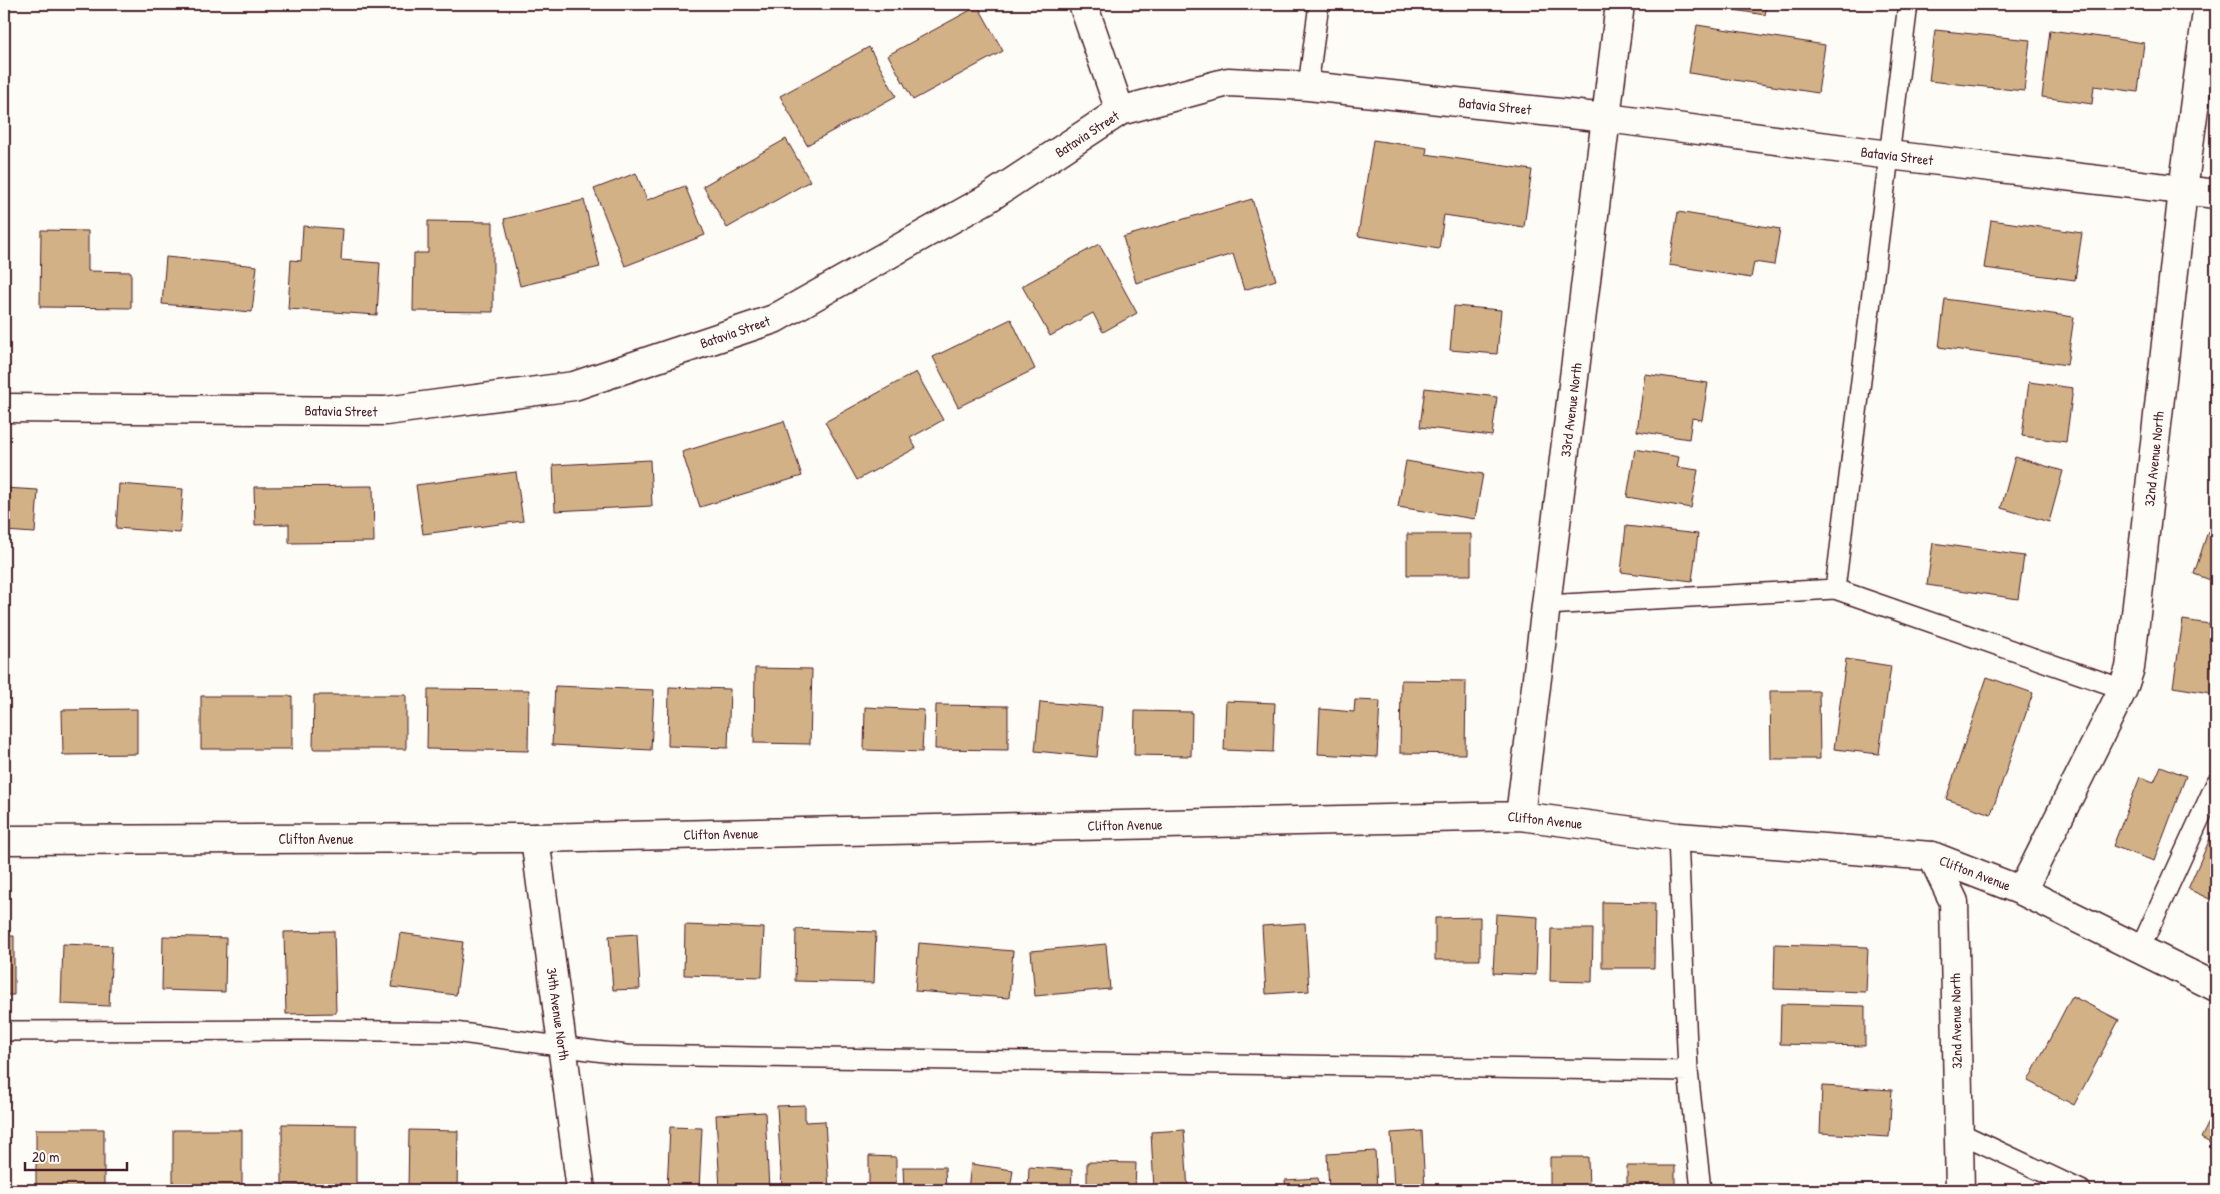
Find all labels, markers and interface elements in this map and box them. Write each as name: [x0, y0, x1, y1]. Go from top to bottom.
street label: Batavia Street: [1458, 92, 1532, 119]
street label: Batavia Street: [1051, 106, 1123, 161]
street label: Batavia Street: [1860, 142, 1935, 169]
street label: Batavia Street: [697, 311, 773, 352]
street label: 33rd Avenue North: [1555, 362, 1586, 458]
street label: Batavia Street: [304, 400, 378, 421]
street label: 32nd Avenue North: [2139, 410, 2168, 508]
street label: Clifton Avenue: [1507, 806, 1584, 833]
street label: Clifton Avenue: [1087, 814, 1163, 835]
street label: Clifton Avenue: [683, 823, 759, 844]
street label: Clifton Avenue: [278, 829, 354, 848]
street label: Clifton Avenue: [1937, 850, 2014, 895]
street label: 34th Avenue North: [543, 966, 574, 1062]
street label: 32nd Avenue North: [1945, 973, 1966, 1069]
scale bar: [25, 1139, 128, 1171]
text: 20 m: [32, 1146, 59, 1167]

